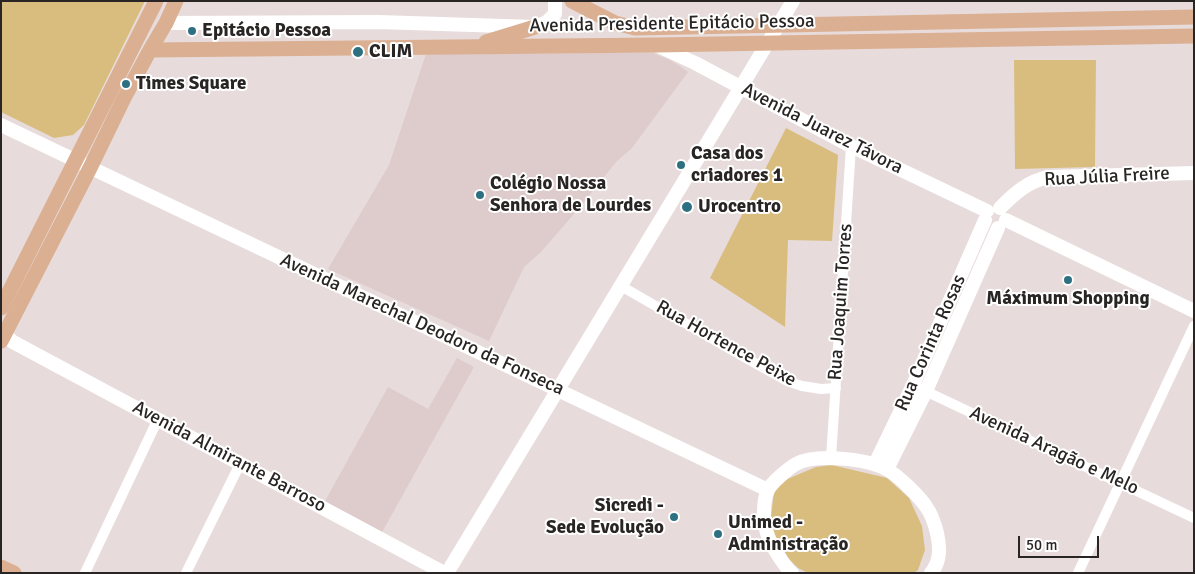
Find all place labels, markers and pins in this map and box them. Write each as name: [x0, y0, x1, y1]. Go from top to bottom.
place label: Epitácio Pessoa: [202, 20, 331, 42]
marker: Epitácio Pessoa: [186, 25, 198, 37]
place label: CLIM: [369, 41, 412, 63]
marker: CLIM: [351, 45, 365, 59]
place label: Times Square: [136, 73, 246, 95]
marker: Times Square: [120, 78, 132, 90]
place label: Casa dos criadores 1: [691, 143, 783, 187]
marker: Casa dos criadores 1: [675, 159, 687, 171]
place label: Colégio Nossa Senhora de Lourdes: [490, 173, 651, 217]
marker: Colégio Nossa Senhora de Lourdes: [474, 189, 486, 201]
place label: Urocentro: [698, 196, 781, 218]
marker: Urocentro: [680, 200, 694, 214]
marker: Máximum Shopping: [1062, 274, 1074, 286]
place label: Máximum Shopping: [986, 288, 1150, 310]
place label: Sicredi - Sede Evolução: [546, 495, 664, 539]
marker: Sicredi - Sede Evolução: [668, 511, 680, 523]
place label: Unimed - Administração: [728, 512, 848, 556]
marker: Unimed - Administração: [712, 528, 724, 540]

